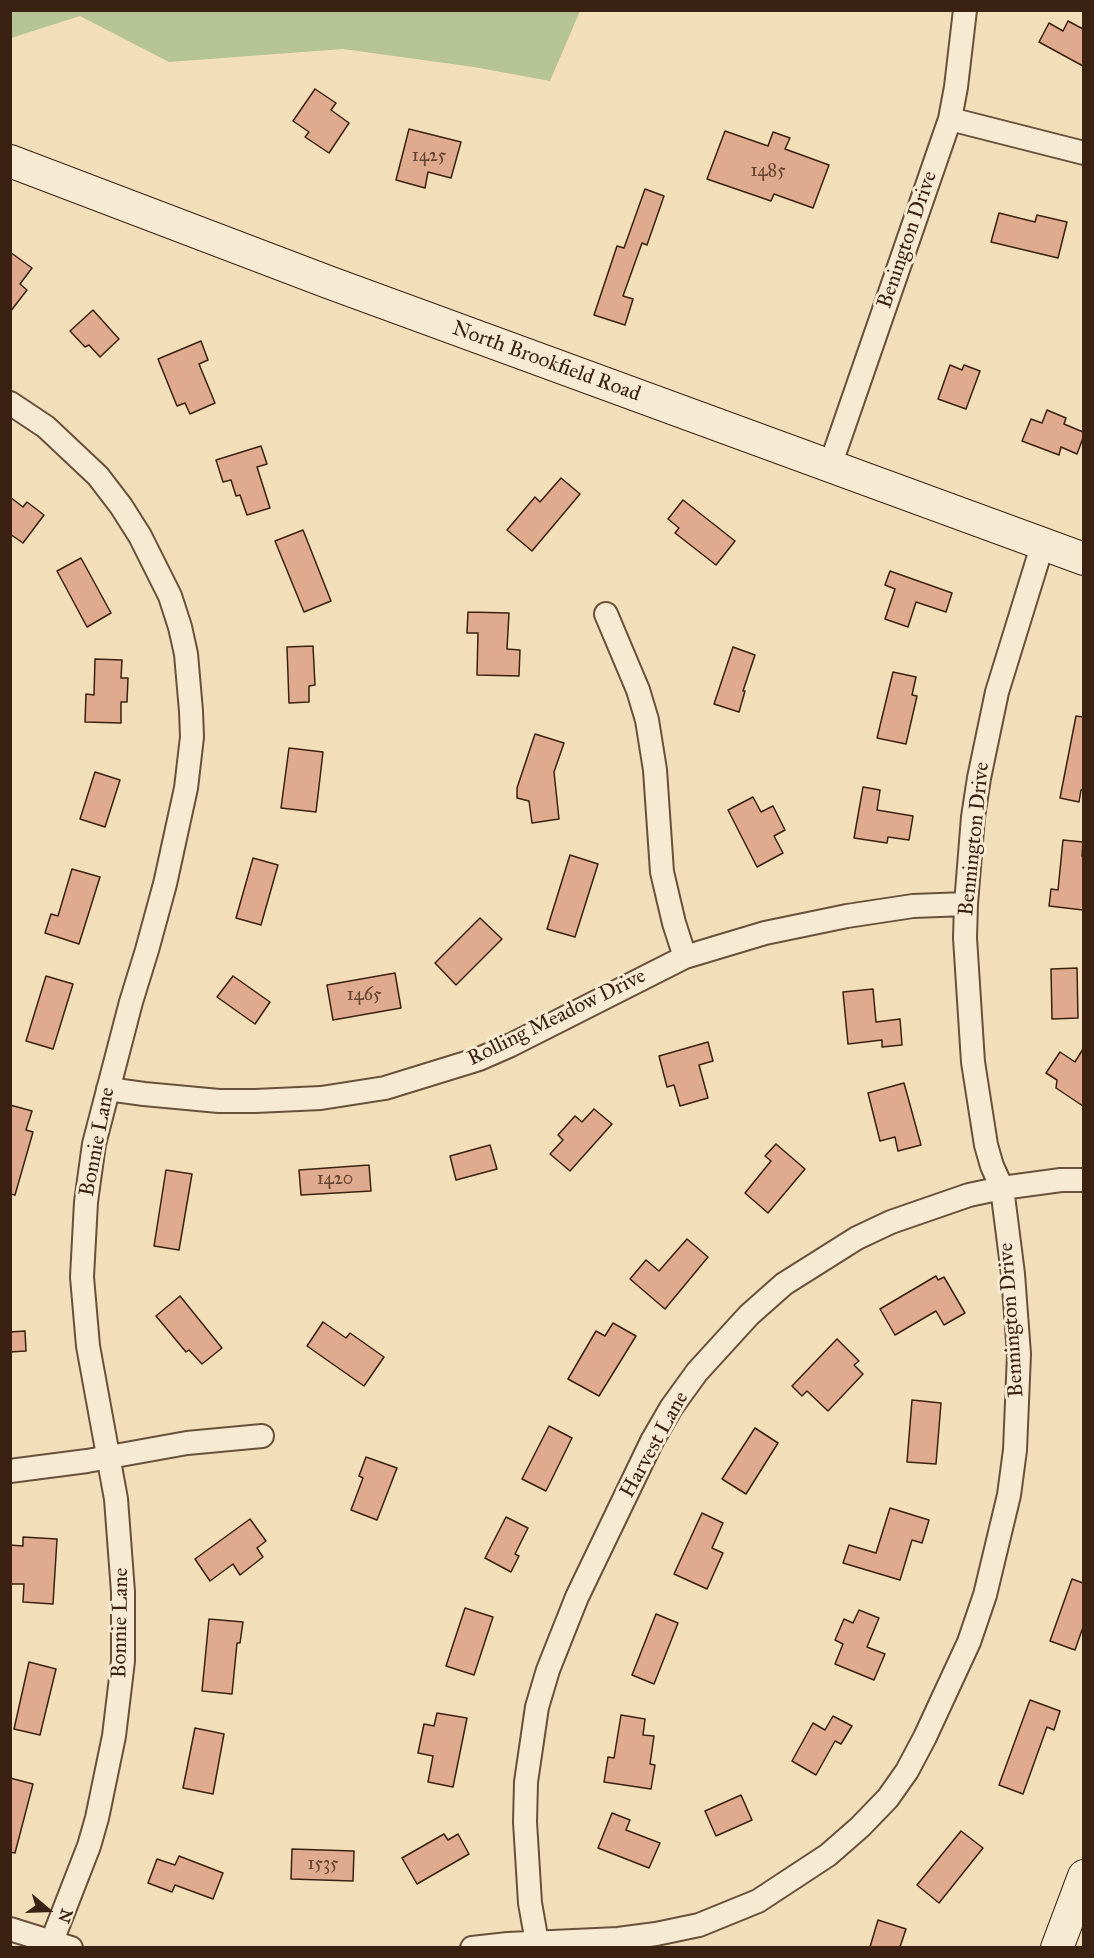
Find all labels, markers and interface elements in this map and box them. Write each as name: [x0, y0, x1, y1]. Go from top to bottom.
house number: 1425: [412, 146, 446, 168]
house number: 1485: [750, 161, 786, 183]
street label: Benington Drive: [873, 168, 943, 312]
street label: North Brookfield Road: [448, 316, 644, 408]
street label: Bennington Drive: [954, 761, 996, 917]
street label: Rolling Meadow Drive: [464, 964, 650, 1072]
house number: 1465: [347, 985, 381, 1007]
street label: Bonnie Lane: [75, 1085, 121, 1199]
house number: 1420: [317, 1169, 353, 1191]
street label: Bennington Drive: [994, 1242, 1030, 1398]
street label: Harvest Lane: [615, 1387, 695, 1503]
street label: Bonnie Lane: [107, 1567, 135, 1679]
house number: 1535: [308, 1854, 338, 1876]
north arrow: [18, 1880, 78, 1940]
text: N: [54, 1907, 77, 1926]

